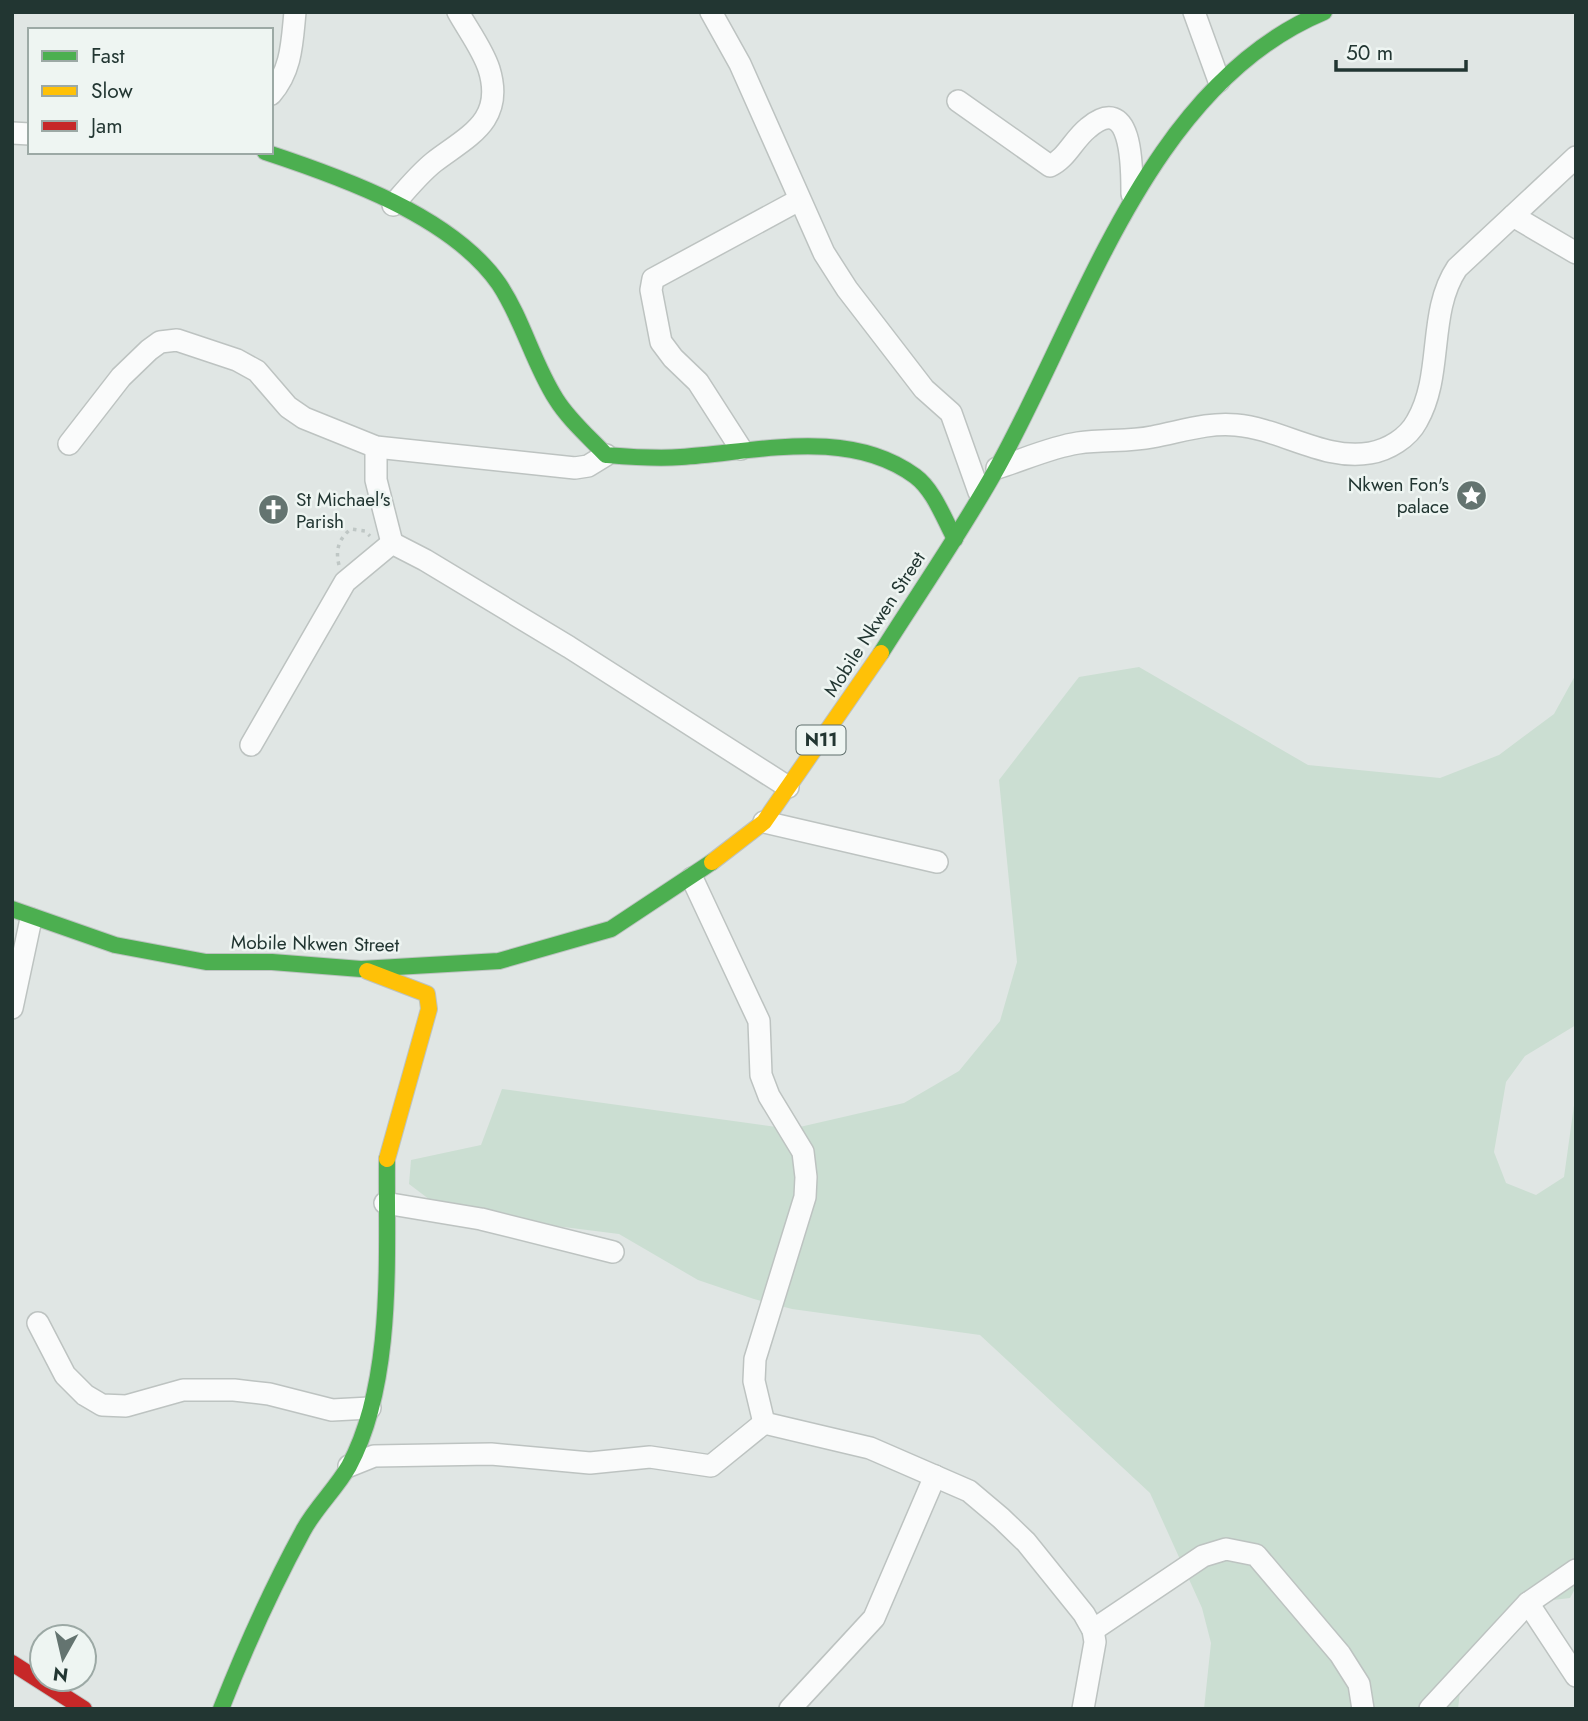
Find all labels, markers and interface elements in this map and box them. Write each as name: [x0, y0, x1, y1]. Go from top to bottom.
legend: [28, 28, 273, 154]
scale bar: [1336, 28, 1466, 72]
text: 50 m: [1346, 38, 1393, 68]
text: Fast: [91, 41, 124, 71]
text: Slow: [91, 76, 133, 106]
text: Jam: [88, 111, 123, 141]
place label: Nkwen Fon's palace: [1348, 471, 1449, 520]
place icon: Nkwen Fon's palace: [1455, 478, 1489, 512]
place label: St Michael's Parish: [296, 486, 391, 535]
church icon: St Michael's Parish: [256, 493, 290, 527]
street label: Mobile Nkwen Street: [817, 546, 932, 702]
road number: N11: [796, 726, 846, 754]
street label: Mobile Nkwen Street: [231, 929, 400, 958]
north arrow: [28, 1623, 98, 1693]
text: N: [51, 1660, 70, 1689]

